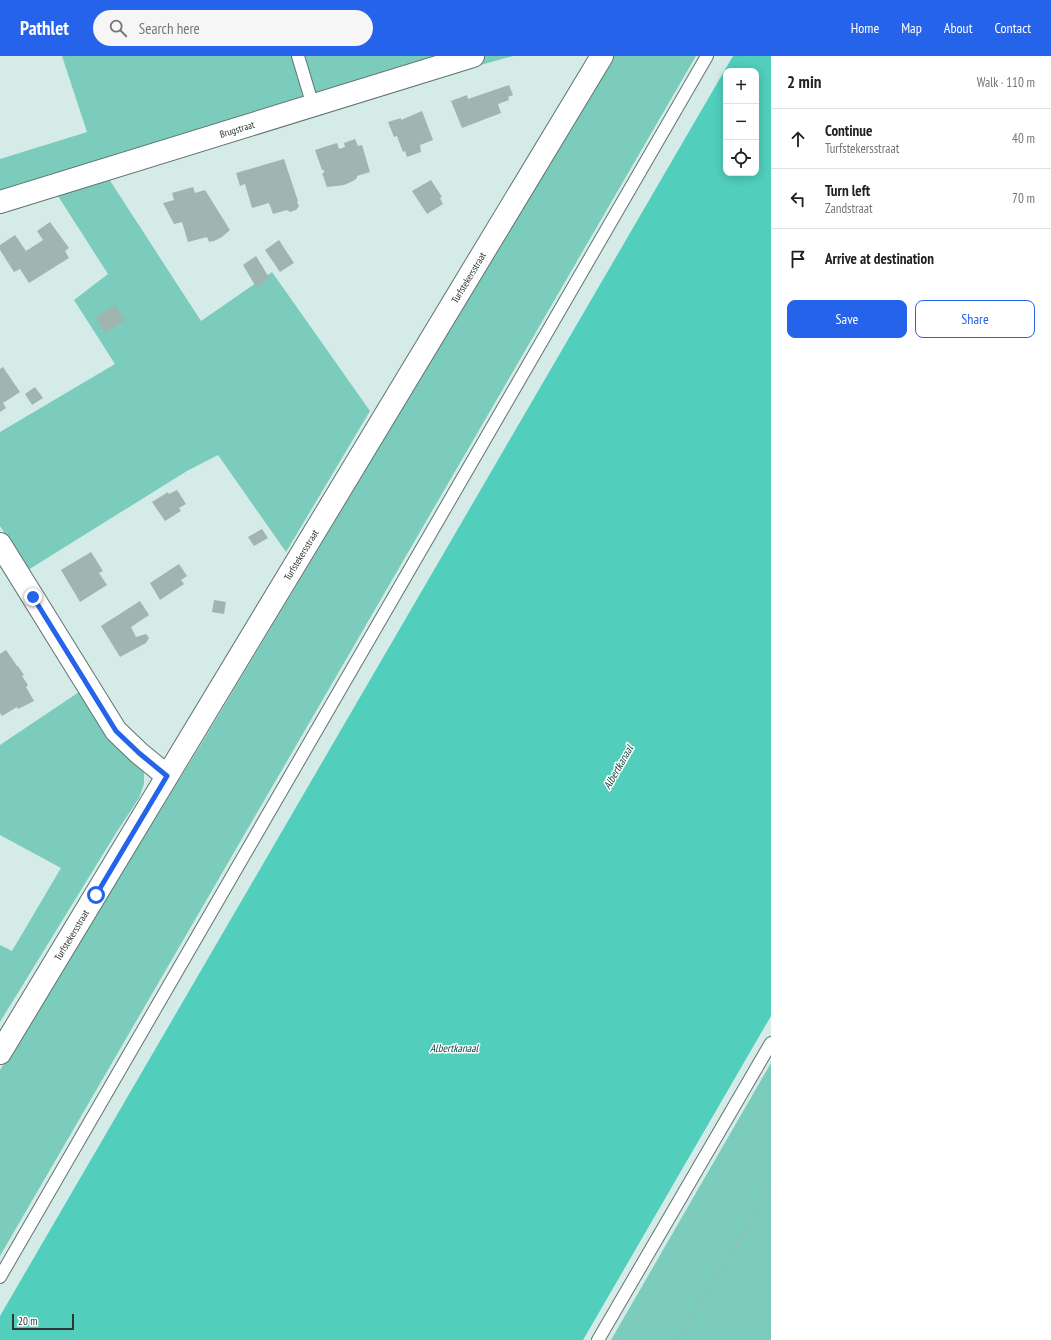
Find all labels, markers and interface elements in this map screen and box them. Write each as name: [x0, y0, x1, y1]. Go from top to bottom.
search box: [93, 10, 373, 46]
text: Pathlet: [20, 16, 69, 40]
icon: search: [107, 17, 129, 39]
text: Search here: [139, 19, 200, 38]
text: Home: [851, 19, 879, 37]
text: Map: [901, 19, 922, 37]
text: About: [944, 19, 973, 37]
text: Contact: [995, 19, 1031, 37]
map controls: [723, 68, 759, 176]
button: +: [723, 68, 759, 104]
text: 2 min: [787, 71, 821, 93]
text: Walk · 110 m: [977, 74, 1035, 91]
button: −: [723, 104, 759, 140]
street label: Brugstraat: [218, 118, 256, 141]
text: Continue: [825, 121, 872, 140]
icon: ahead: [787, 128, 809, 150]
text: 40 m: [1012, 130, 1035, 147]
button: locate: [723, 140, 759, 176]
text: Turfstekersstraat: [825, 140, 899, 157]
text: Turn left: [825, 181, 870, 200]
icon: left: [787, 188, 809, 210]
text: 70 m: [1012, 190, 1035, 207]
text: Zandstraat: [825, 200, 873, 217]
icon: arrive: [787, 248, 809, 270]
text: Arrive at destination: [825, 249, 934, 268]
street label: Turfstekersstraat: [448, 250, 489, 306]
button: Save: [787, 300, 907, 338]
button: Share: [915, 300, 1035, 338]
street label: Turfstekersstraat: [281, 527, 322, 583]
route end: [24, 588, 42, 606]
water label: Albertkanaal: [600, 741, 637, 791]
route start: [87, 886, 105, 904]
street label: Turfstekersstraat: [51, 907, 92, 963]
water label: Albertkanaal: [430, 1041, 480, 1055]
scale bar: [12, 1312, 74, 1331]
text: 20 m: [18, 1314, 37, 1328]

